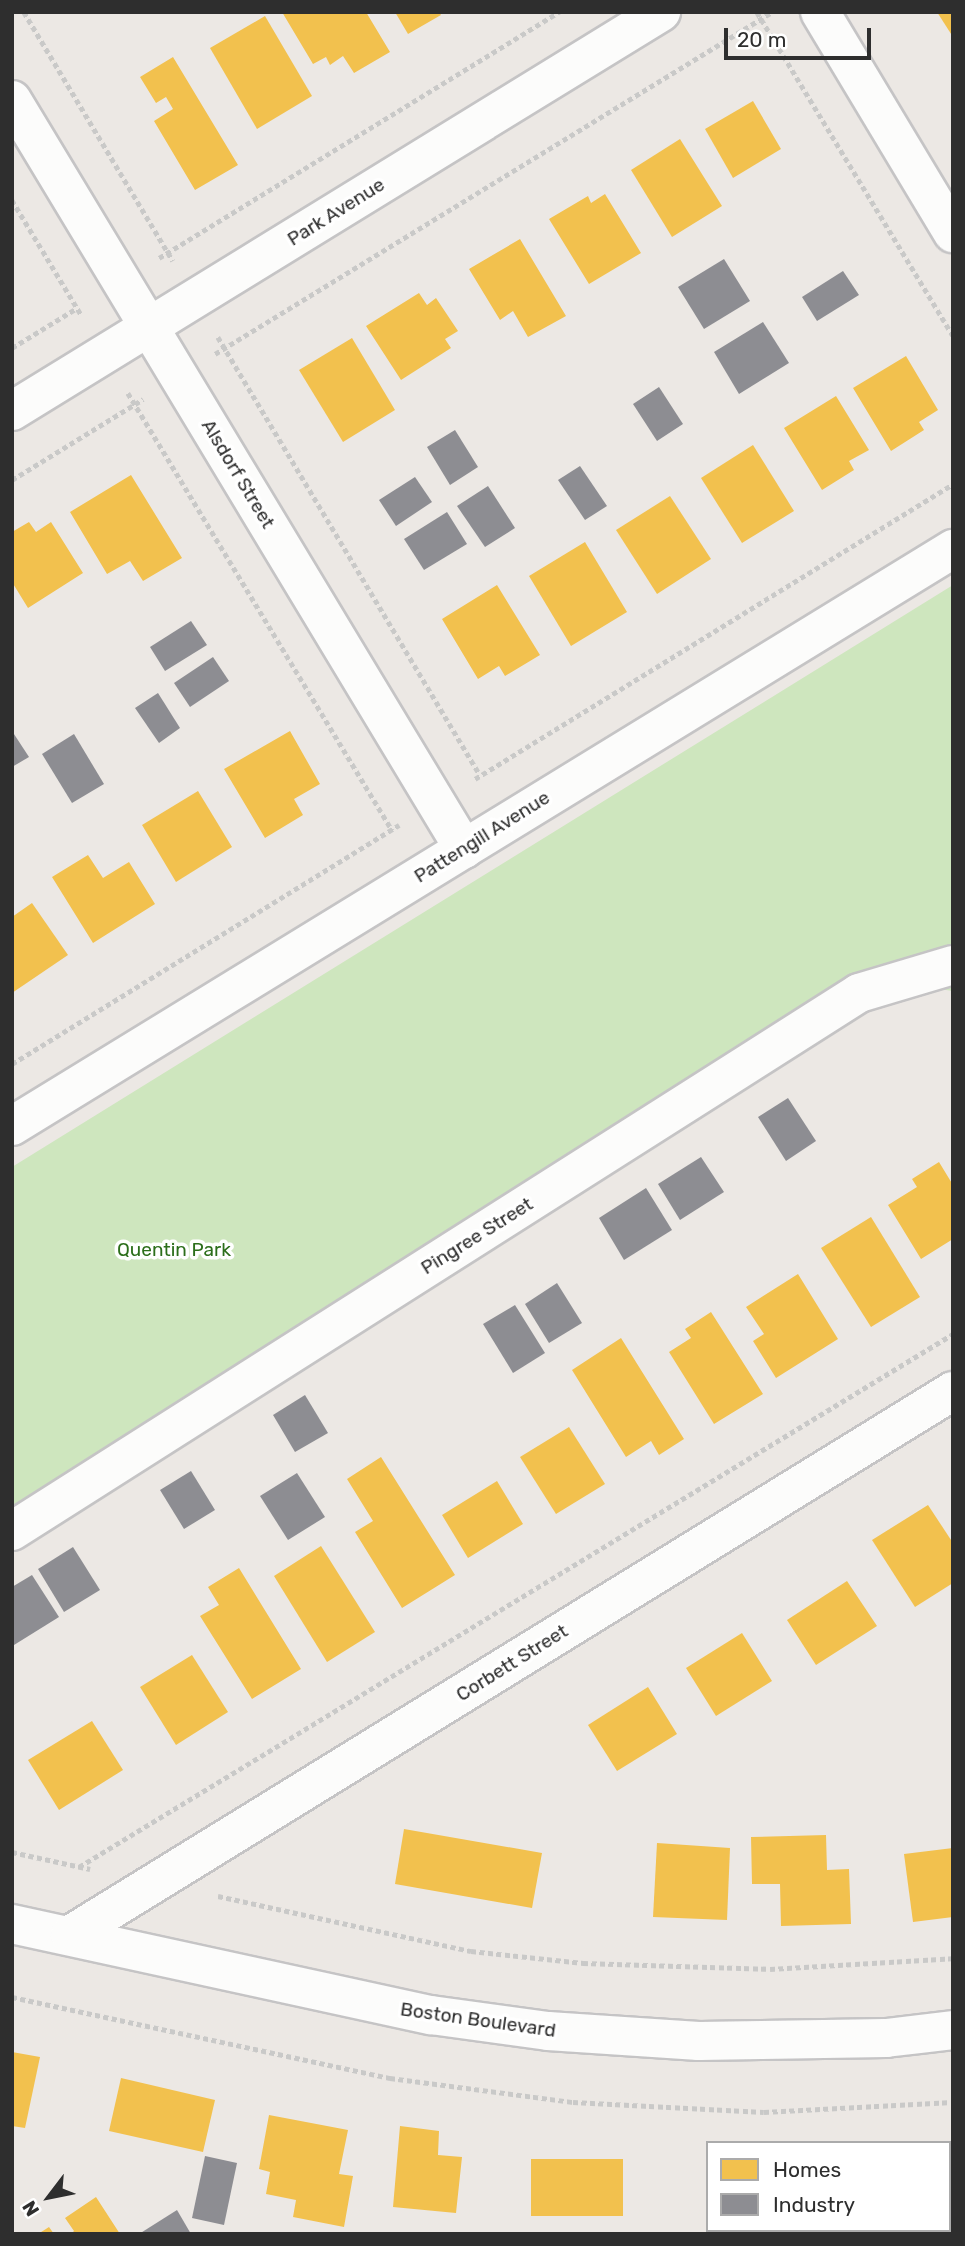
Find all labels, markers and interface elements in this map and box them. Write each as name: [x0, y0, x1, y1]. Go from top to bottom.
scale bar: [727, 14, 874, 58]
text: 20 m: [737, 27, 786, 52]
street label: Park Avenue: [283, 173, 389, 251]
street label: Alsdorf Street: [196, 415, 280, 533]
street label: Pattengill Avenue: [410, 786, 554, 888]
street label: Pingree Street: [417, 1193, 537, 1279]
park label: Quentin Park: [117, 1239, 231, 1261]
street label: Corbett Street: [452, 1620, 572, 1706]
street label: Boston Boulevard: [399, 1998, 557, 2042]
legend: [706, 2141, 951, 2232]
text: Homes: [773, 2157, 841, 2182]
north arrow: [14, 2162, 84, 2232]
text: Industry: [773, 2192, 855, 2217]
text: N: [17, 2197, 44, 2220]

